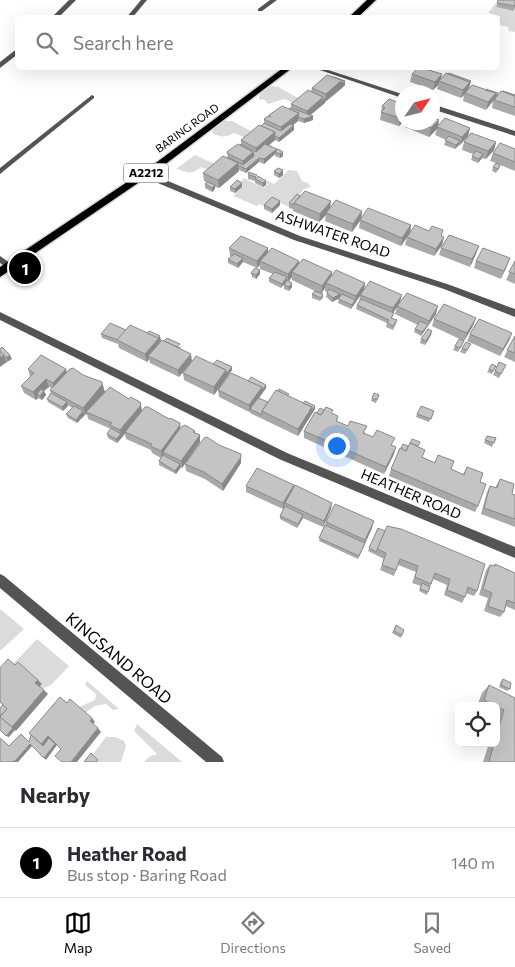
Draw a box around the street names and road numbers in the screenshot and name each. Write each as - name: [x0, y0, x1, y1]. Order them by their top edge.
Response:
- street label: BARING ROAD: [152, 100, 221, 155]
- road number: A2212: [124, 164, 168, 182]
- street label: ASHWATER ROAD: [274, 206, 392, 261]
- street label: HEATHER ROAD: [359, 465, 464, 522]
- street label: KINGSAND ROAD: [63, 608, 176, 707]

